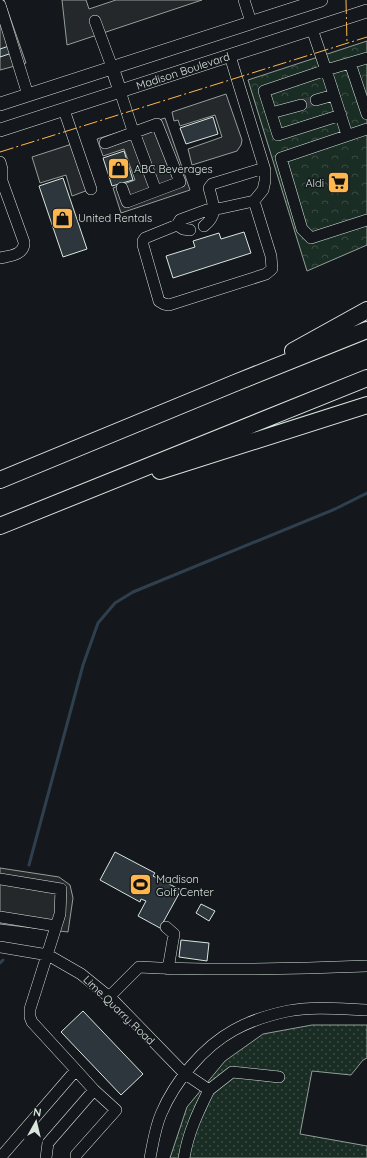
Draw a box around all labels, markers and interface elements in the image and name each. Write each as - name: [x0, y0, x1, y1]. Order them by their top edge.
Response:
- street label: Madison Boulevard: [134, 49, 232, 93]
- shop icon: ABC Beverages: [105, 156, 131, 182]
- place label: ABC Beverages: [134, 162, 213, 176]
- supermarket icon: Aldi: [326, 170, 352, 196]
- place label: Aldi: [305, 176, 324, 190]
- shop icon: United Rentals: [50, 205, 76, 231]
- place label: United Rentals: [78, 211, 152, 225]
- sports icon: Madison Golf Center: [127, 872, 153, 898]
- place label: Madison Golf Center: [156, 872, 214, 899]
- street label: Lime Quarry Road: [80, 972, 158, 1048]
- north arrow: [16, 1102, 56, 1142]
- text: N: [32, 1105, 42, 1120]

